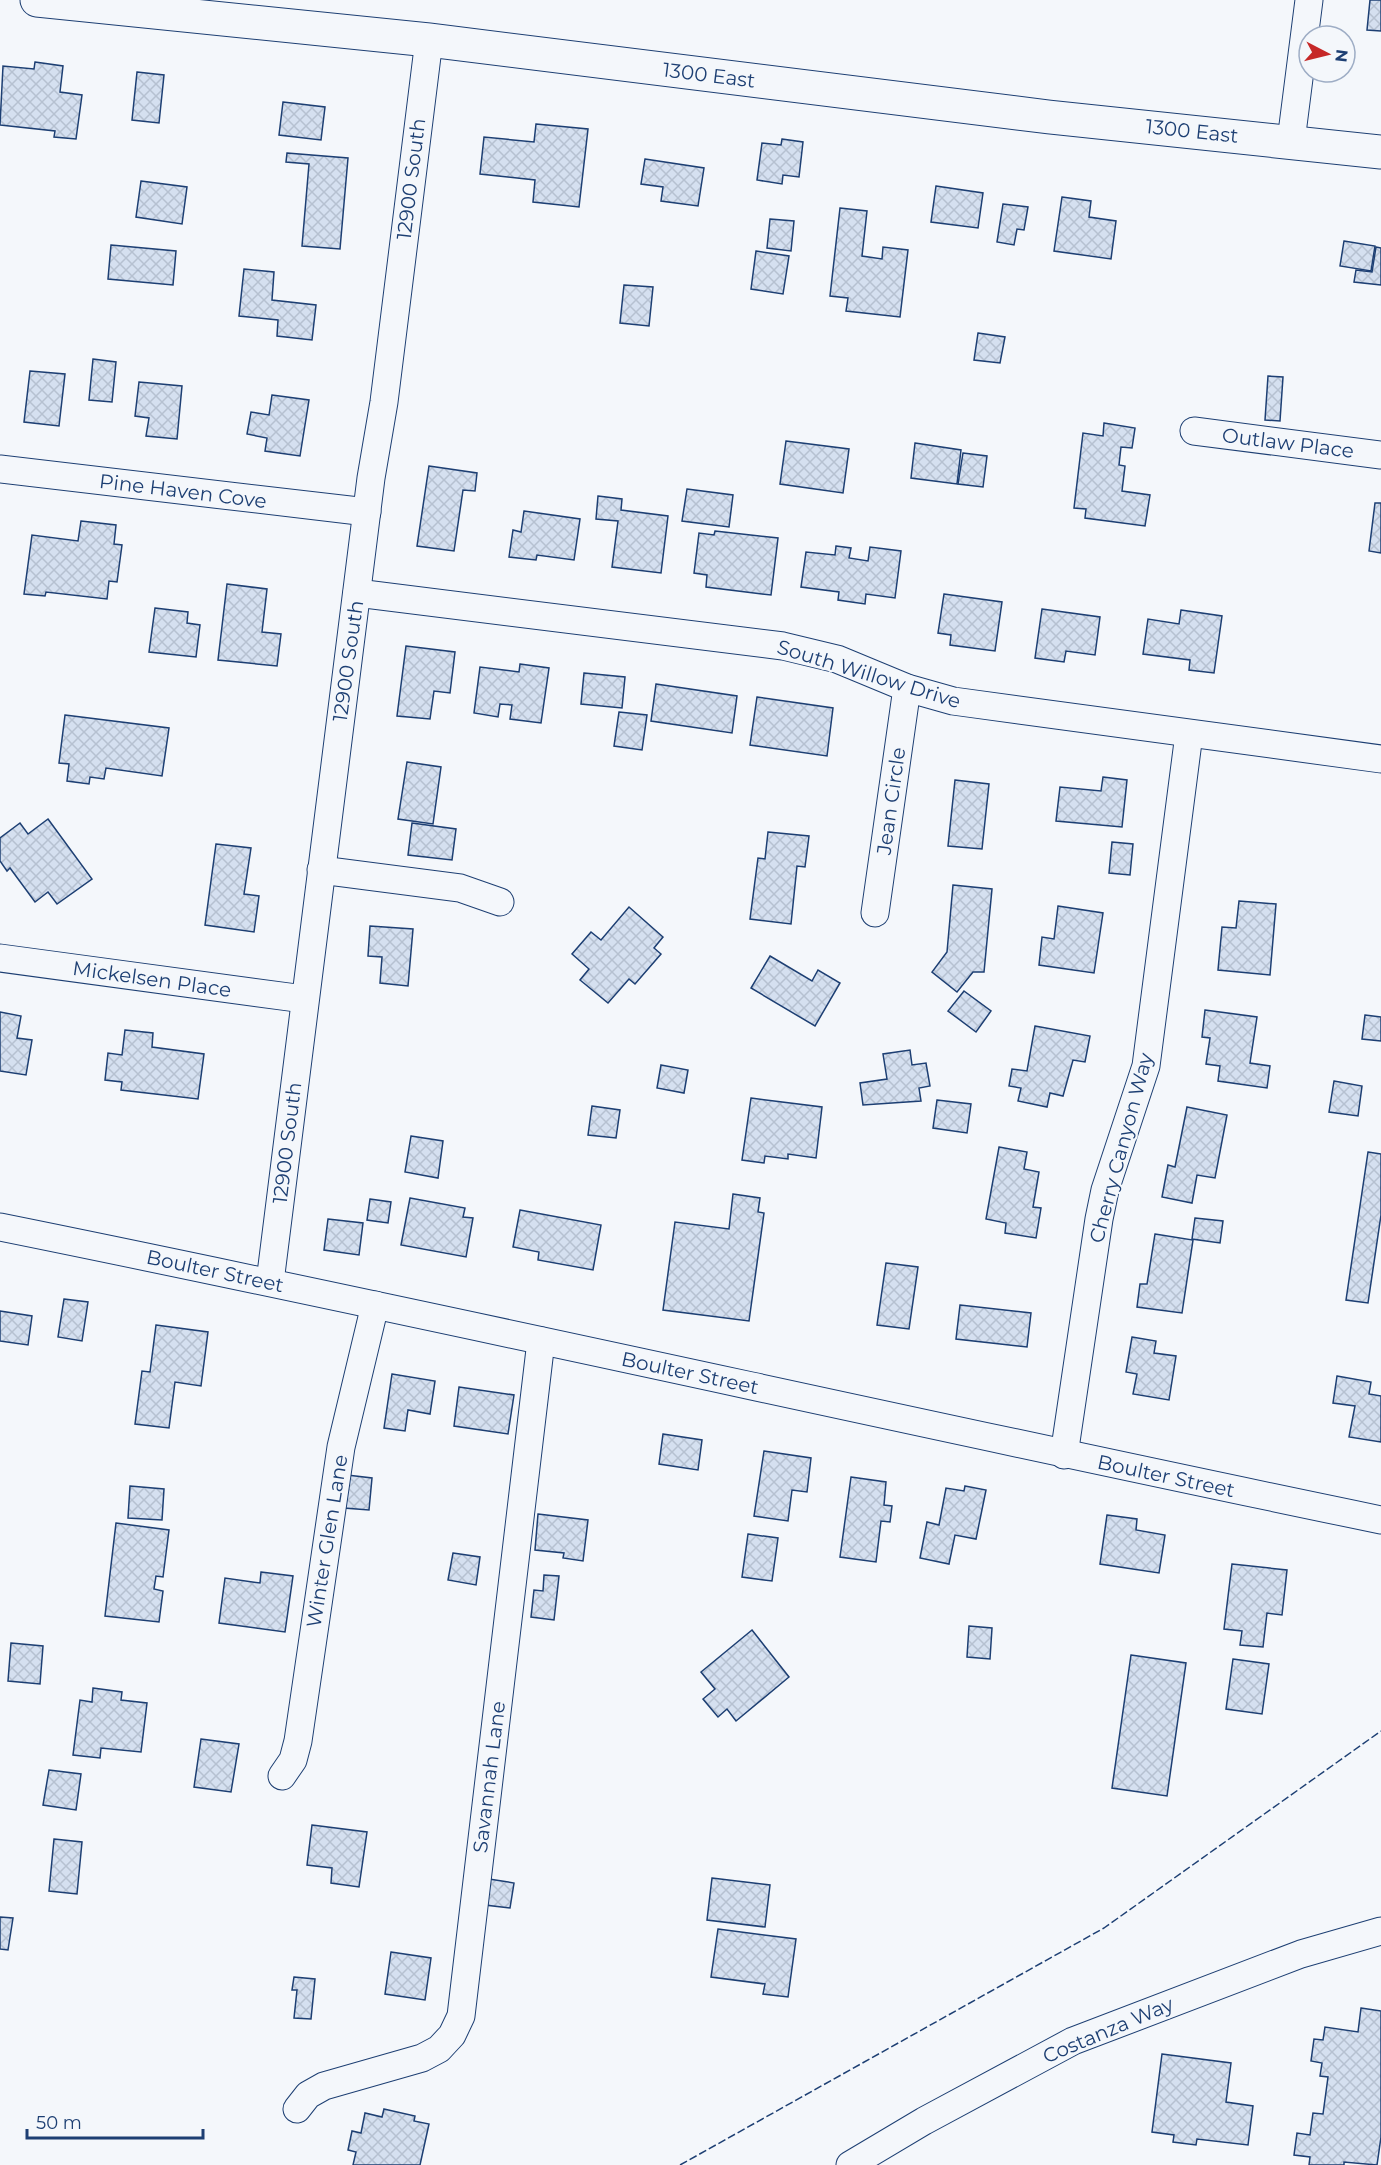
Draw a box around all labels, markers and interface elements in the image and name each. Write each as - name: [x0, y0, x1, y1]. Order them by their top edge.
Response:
- north arrow: [1297, 24, 1357, 84]
- text: N: [1331, 48, 1352, 63]
- street label: 1300 East: [661, 57, 757, 93]
- street label: 1300 East: [1144, 114, 1240, 148]
- street label: 12900 South: [392, 117, 430, 241]
- street label: Outlaw Place: [1221, 423, 1355, 463]
- street label: Pine Haven Cove: [98, 469, 268, 513]
- street label: 12900 South: [328, 599, 368, 723]
- street label: South Willow Drive: [774, 635, 964, 713]
- street label: Jean Circle: [871, 746, 910, 857]
- street label: Mickelsen Place: [71, 956, 233, 1002]
- street label: Cherry Canyon Way: [1084, 1050, 1158, 1246]
- street label: 12900 South: [268, 1081, 306, 1205]
- street label: Boulter Street: [144, 1245, 286, 1297]
- street label: Boulter Street: [619, 1347, 761, 1399]
- street label: Boulter Street: [1095, 1450, 1237, 1502]
- street label: Winter Glen Lane: [301, 1453, 353, 1629]
- street label: Savannah Lane: [468, 1700, 510, 1854]
- street label: Costanza Way: [1039, 1992, 1177, 2068]
- scale bar: [27, 2102, 202, 2140]
- text: 50 m: [36, 2112, 82, 2134]

